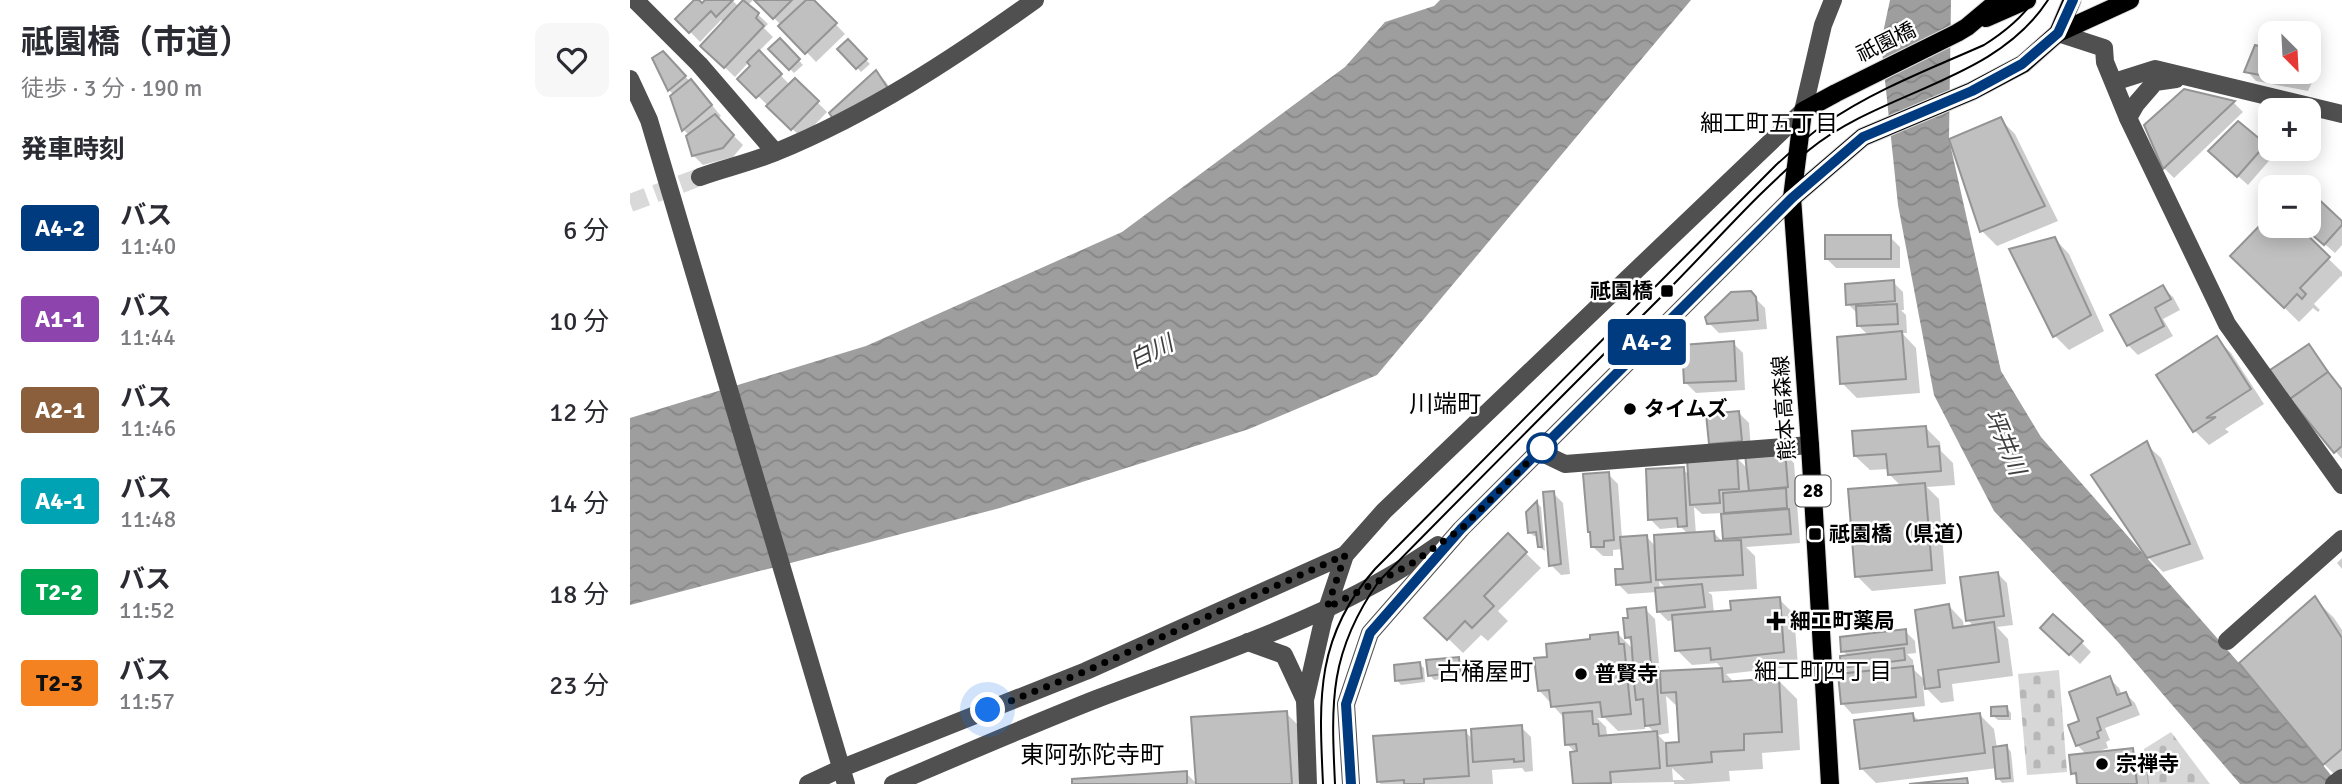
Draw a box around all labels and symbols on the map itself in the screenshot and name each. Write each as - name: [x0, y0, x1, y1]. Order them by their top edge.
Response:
- street label: 祇園橋: [1852, 17, 1920, 67]
- north arrow: [2258, 21, 2320, 84]
- district label: 細工町五丁目: [1700, 109, 1838, 138]
- place label: 祗園橋: [1590, 278, 1653, 304]
- marker: 祗園橋: [1659, 283, 1675, 299]
- line badge: A4-2: [1598, 319, 1696, 365]
- water label: 白川: [1124, 328, 1181, 375]
- street label: 熊本高森線: [1767, 355, 1801, 461]
- district label: 川端町: [1409, 389, 1481, 419]
- place label: タイムズ: [1644, 396, 1728, 422]
- marker: タイムズ: [1622, 401, 1638, 417]
- water label: 坪井川: [1978, 405, 2033, 482]
- unlabelled marker: [1527, 433, 1557, 463]
- road number: 28: [1796, 476, 1830, 506]
- place label: 祗園橋（県道）: [1829, 521, 1976, 547]
- marker: 祗園橋（県道）: [1807, 526, 1823, 542]
- place label: 細工町薬局: [1790, 608, 1895, 634]
- marker: 細工町薬局: [1768, 613, 1784, 629]
- district label: 古桶屋町: [1437, 657, 1533, 687]
- district label: 細工町四丁目: [1754, 657, 1892, 686]
- place label: 普賢寺: [1595, 661, 1658, 687]
- marker: 普賢寺: [1573, 666, 1589, 682]
- your location: [970, 692, 1005, 727]
- district label: 東阿弥陀寺町: [1020, 740, 1164, 770]
- place label: 宗禅寺: [2116, 751, 2179, 777]
- marker: 宗禅寺: [2094, 756, 2110, 772]

